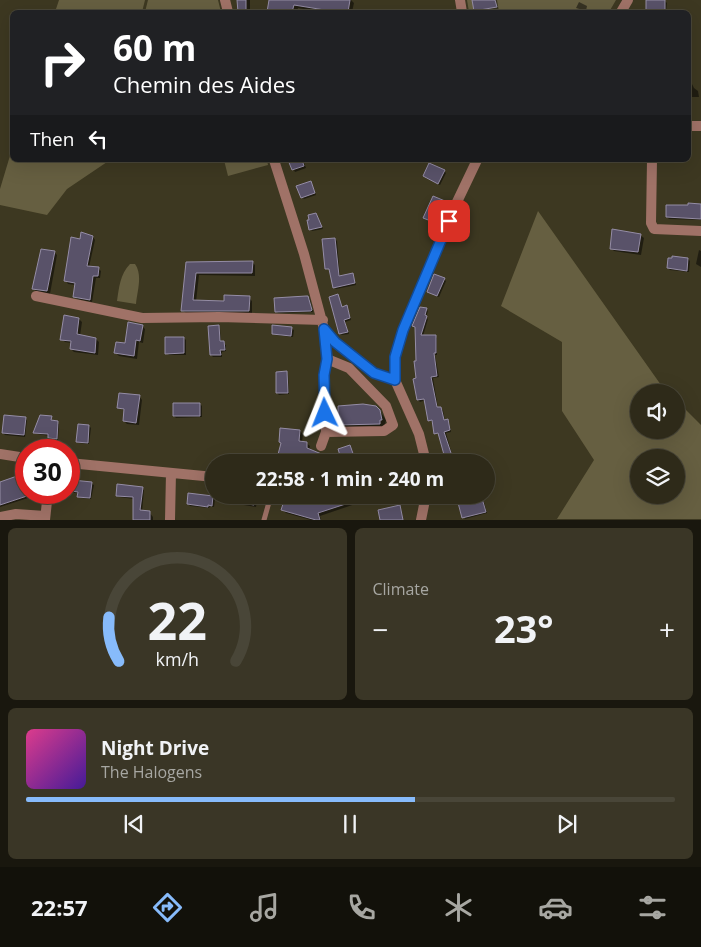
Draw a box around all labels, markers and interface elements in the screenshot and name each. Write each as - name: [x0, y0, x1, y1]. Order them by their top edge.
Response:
- text: 60 m: [113, 24, 196, 71]
- icon: right: [30, 30, 95, 95]
- text: Chemin des Aides: [113, 69, 296, 99]
- icon: left: [84, 125, 112, 153]
- text: Then: [30, 126, 74, 152]
- pin: [428, 200, 470, 242]
- icon: arrive: [435, 207, 463, 235]
- map controls: [630, 384, 685, 504]
- button: sound: [630, 384, 685, 439]
- position arrow: [298, 386, 350, 438]
- speed limit sign: 30: [15, 439, 80, 504]
- button: layers: [630, 449, 685, 504]
- text: 22:58 · 1 min · 240 m: [256, 466, 444, 492]
- text: Climate: [373, 578, 429, 600]
- text: 22: [148, 584, 207, 655]
- text: 23°: [494, 602, 554, 654]
- text: −: [373, 610, 389, 648]
- text: +: [659, 610, 675, 648]
- text: km/h: [156, 647, 199, 671]
- text: Night Drive: [101, 735, 209, 761]
- text: The Halogens: [101, 761, 202, 783]
- icon: previous: [120, 810, 148, 838]
- icon: pause: [336, 810, 364, 838]
- icon: next: [553, 810, 581, 838]
- icon: directions: [150, 890, 185, 925]
- icon: music: [247, 890, 282, 925]
- icon: phone: [344, 890, 379, 925]
- icon: climate: [441, 890, 476, 925]
- icon: car: [538, 890, 573, 925]
- icon: filters: [635, 890, 670, 925]
- text: 22:57: [31, 892, 88, 922]

